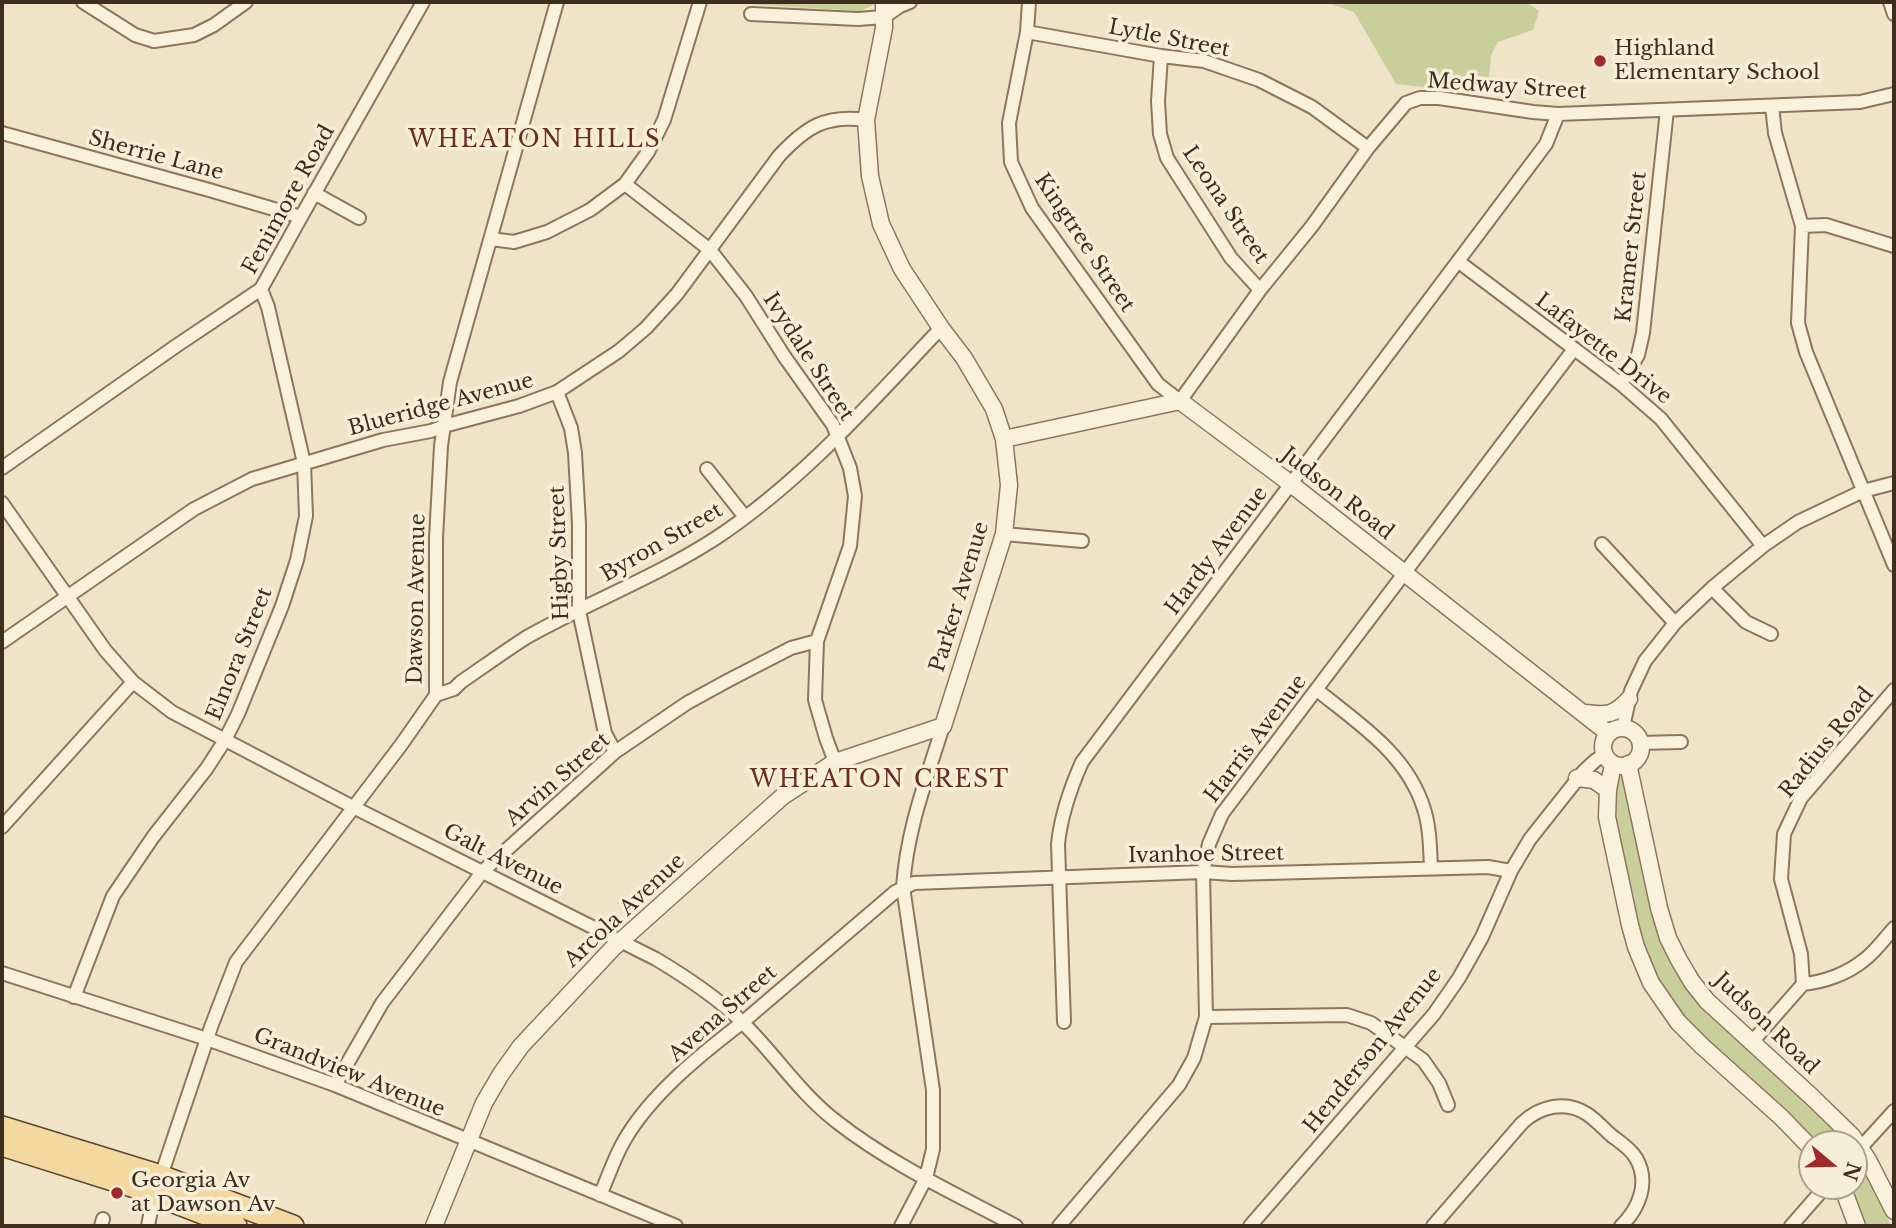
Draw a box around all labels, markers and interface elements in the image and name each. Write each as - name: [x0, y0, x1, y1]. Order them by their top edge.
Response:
- street label: Lytle Street: [1106, 15, 1232, 63]
- place label: Highland Elementary School: [1614, 36, 1820, 86]
- marker: Highland Elementary School: [1592, 53, 1608, 69]
- street label: Medway Street: [1426, 69, 1588, 105]
- street label: Fenimore Road: [238, 121, 340, 279]
- street label: Sherrie Lane: [86, 126, 226, 186]
- district label: WHEATON HILLS: [410, 127, 660, 155]
- street label: Leona Street: [1176, 141, 1274, 269]
- street label: Kingtree Street: [1028, 169, 1140, 317]
- street label: Kramer Street: [1612, 170, 1652, 324]
- street label: Ivydale Street: [757, 288, 859, 426]
- street label: Lafayette Drive: [1530, 288, 1676, 410]
- street label: Blueridge Avenue: [346, 368, 536, 442]
- street label: Judson Road: [1276, 442, 1398, 546]
- street label: Hardy Avenue: [1161, 482, 1273, 620]
- street label: Higby Street: [545, 485, 575, 621]
- street label: Byron Street: [597, 498, 727, 588]
- street label: Dawson Avenue: [403, 513, 431, 685]
- street label: Parker Avenue: [925, 519, 995, 675]
- street label: Elnora Street: [202, 584, 278, 724]
- street label: Harris Avenue: [1200, 670, 1312, 808]
- street label: Radius Road: [1775, 683, 1879, 803]
- street label: Arvin Street: [501, 728, 615, 832]
- district label: WHEATON CREST: [751, 767, 1009, 795]
- street label: Galt Avenue: [439, 819, 567, 901]
- street label: Ivanhoe Street: [1128, 841, 1284, 869]
- street label: Arcola Avenue: [560, 849, 690, 973]
- street label: Avena Street: [664, 960, 782, 1068]
- street label: Henderson Avenue: [1299, 963, 1447, 1139]
- street label: Judson Road: [1708, 968, 1824, 1080]
- street label: Grandview Avenue: [250, 1023, 448, 1123]
- north arrow: [1798, 1130, 1868, 1200]
- text: N: [1838, 1159, 1865, 1184]
- place label: Georgia Av at Dawson Av: [131, 1168, 276, 1218]
- marker: Georgia Av at Dawson Av: [109, 1185, 125, 1201]

